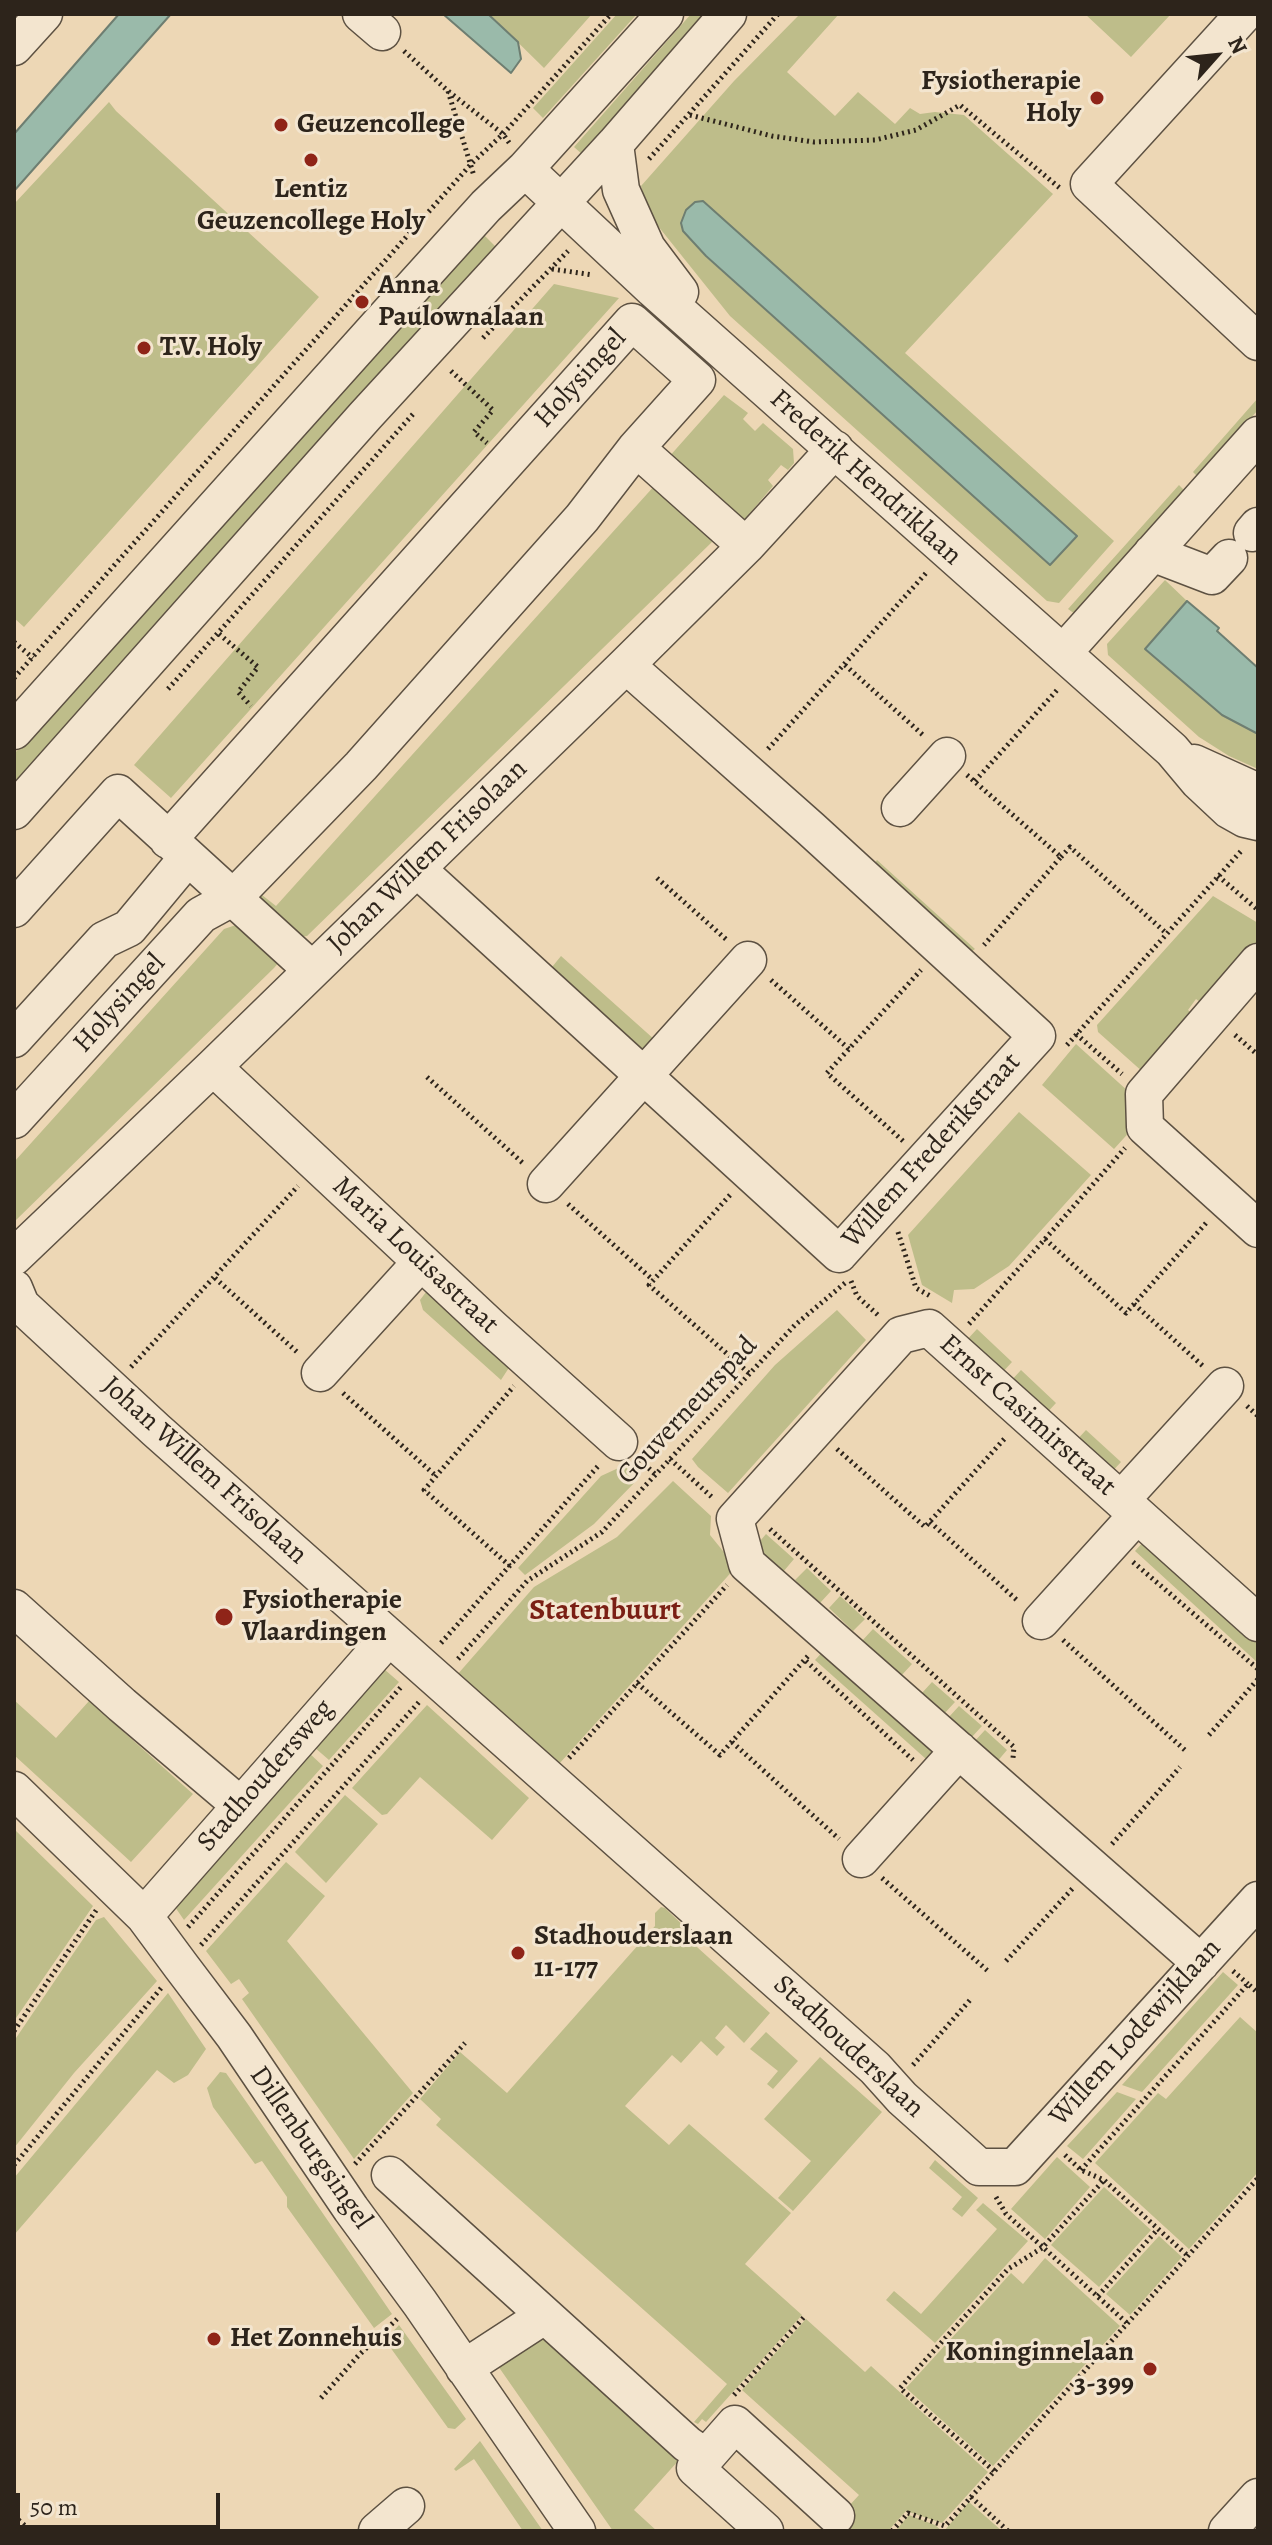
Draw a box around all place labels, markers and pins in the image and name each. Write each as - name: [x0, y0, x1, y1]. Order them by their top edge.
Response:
- place label: Fysiotherapie Holy: [921, 65, 1081, 131]
- marker: Fysiotherapie Holy: [1088, 89, 1106, 107]
- place label: Geuzencollege: [297, 108, 465, 142]
- marker: Geuzencollege: [272, 116, 290, 134]
- marker: Lentiz Geuzencollege Holy: [302, 151, 320, 169]
- place label: Lentiz Geuzencollege Holy: [197, 173, 425, 239]
- place label: Anna Paulownalaan: [378, 269, 544, 335]
- marker: Anna Paulownalaan: [353, 293, 371, 311]
- place label: T.V. Holy: [160, 331, 262, 365]
- marker: T.V. Holy: [135, 339, 153, 357]
- place label: Fysiotherapie Vlaardingen: [242, 1584, 402, 1650]
- marker: Fysiotherapie Vlaardingen: [213, 1606, 235, 1628]
- place label: Stadhouderslaan 11-177: [534, 1920, 733, 1986]
- marker: Stadhouderslaan 11-177: [509, 1944, 527, 1962]
- place label: Het Zonnehuis: [230, 2322, 402, 2356]
- marker: Het Zonnehuis: [205, 2330, 223, 2348]
- place label: Koninginnelaan 3-399: [946, 2336, 1134, 2402]
- marker: Koninginnelaan 3-399: [1141, 2360, 1159, 2378]

